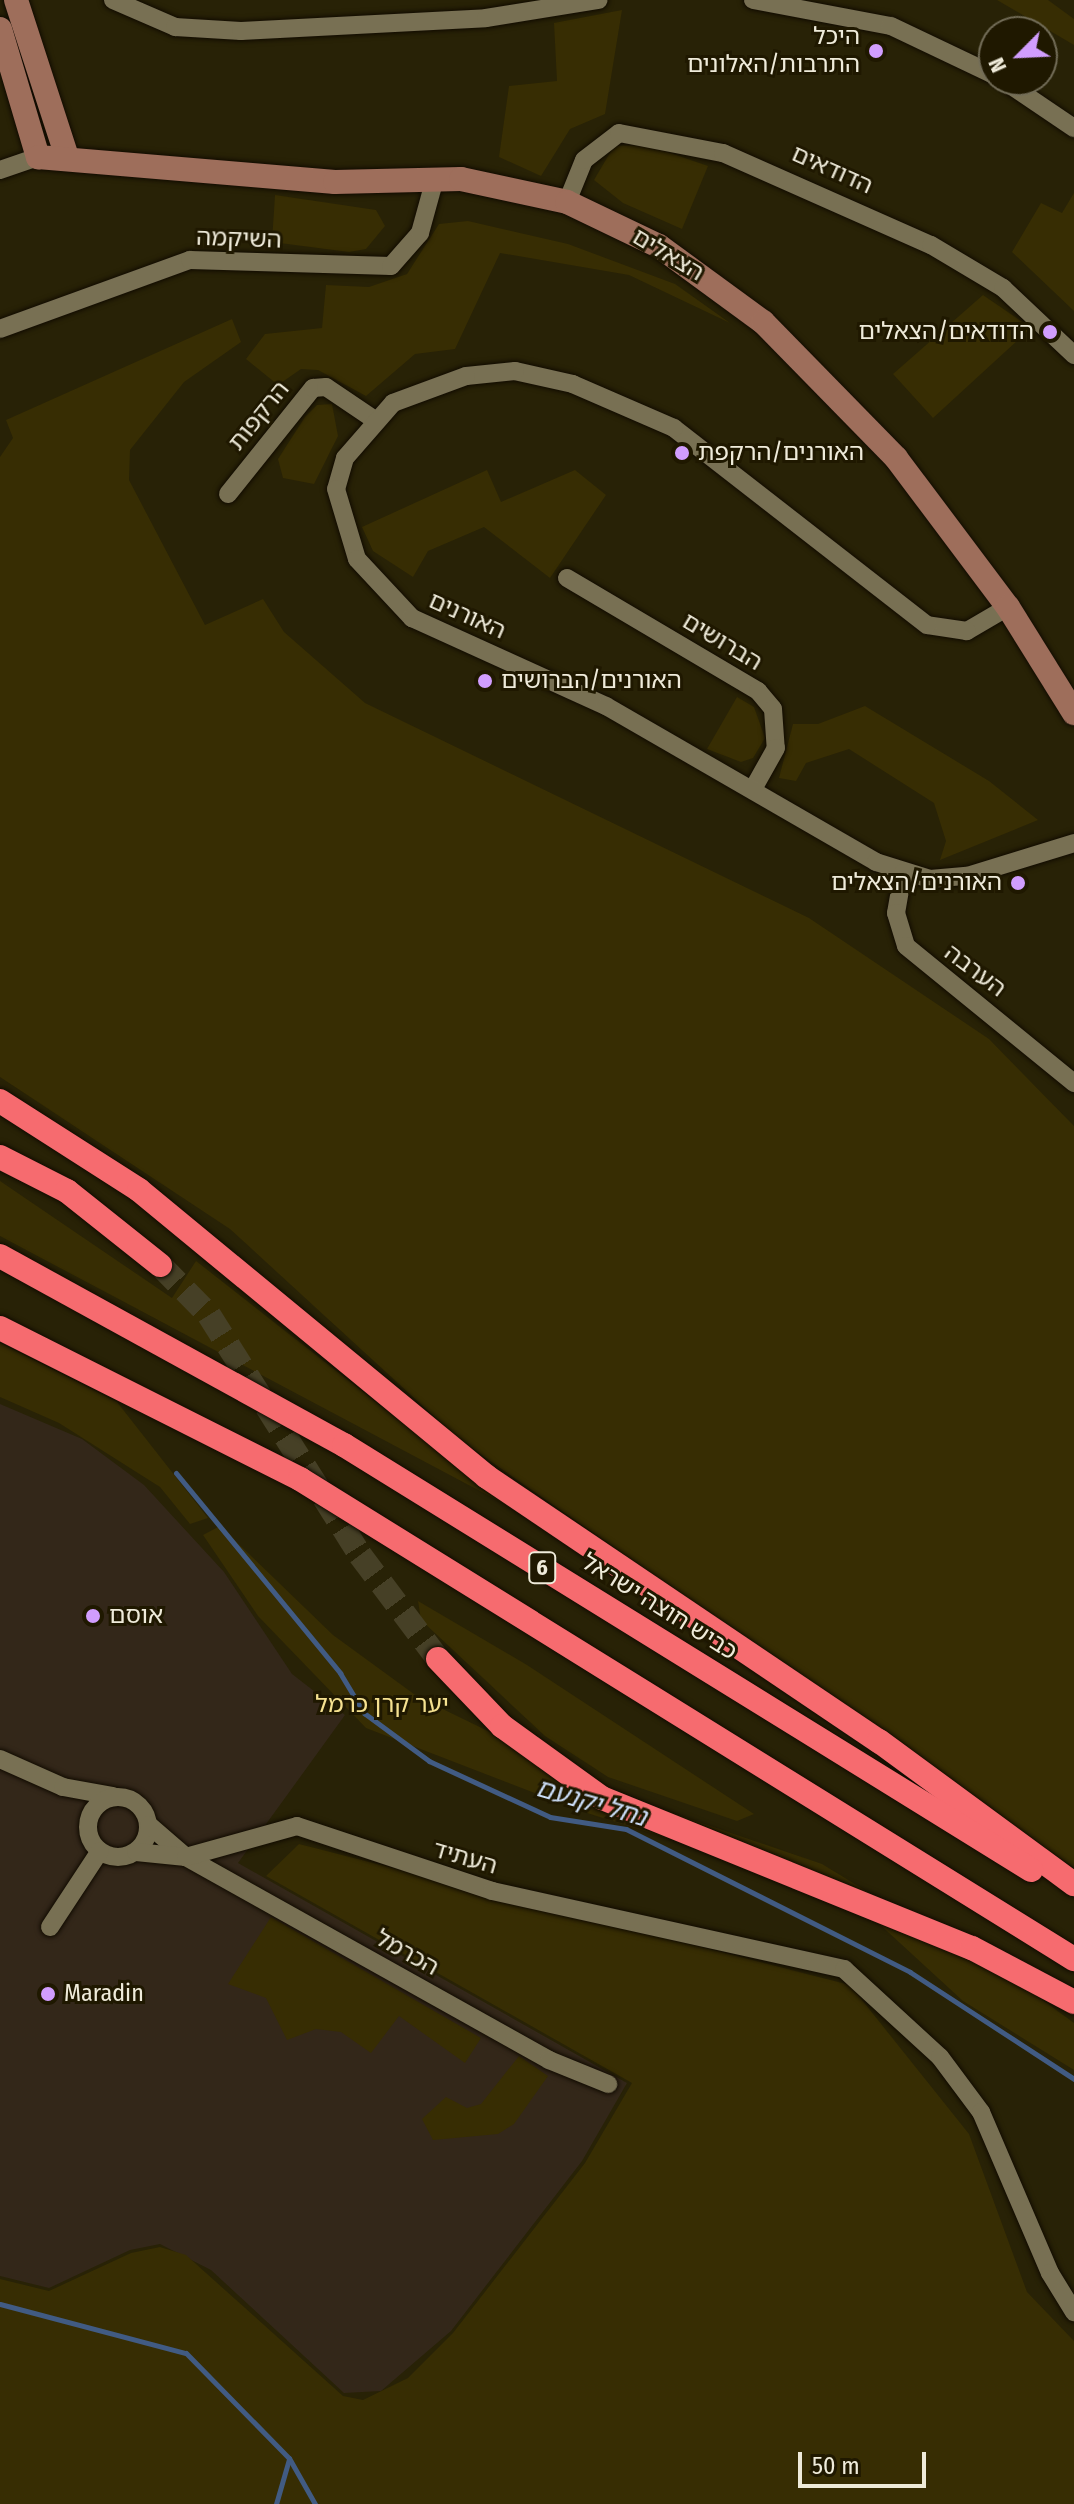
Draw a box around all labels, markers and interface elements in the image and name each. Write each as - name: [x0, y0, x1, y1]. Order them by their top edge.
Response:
- north arrow: [978, 16, 1058, 96]
- place label: היכל התרבות/האלונים: [687, 23, 860, 79]
- marker: היכל התרבות/האלונים: [867, 42, 885, 60]
- text: N: [982, 54, 1012, 77]
- street label: הדודאים: [787, 139, 877, 201]
- street label: הצאלים: [627, 222, 709, 288]
- street label: השיקמה: [196, 223, 282, 255]
- place label: הדודאים/הצאלים: [859, 318, 1034, 346]
- marker: הדודאים/הצאלים: [1041, 323, 1059, 341]
- street label: הרקפות: [222, 376, 296, 456]
- place label: האורנים/הרקפת: [698, 439, 864, 467]
- marker: האורנים/הרקפת: [673, 444, 691, 462]
- street label: האורנים: [424, 586, 510, 646]
- street label: הברושים: [677, 607, 767, 677]
- place label: האורנים/הברושים: [501, 667, 682, 695]
- marker: האורנים/הברושים: [476, 672, 494, 690]
- place label: האורנים/הצאלים: [831, 869, 1002, 897]
- marker: האורנים/הצאלים: [1009, 874, 1027, 892]
- street label: הערבה: [939, 939, 1011, 1003]
- street label: כביש חוצה ישראל: [576, 1548, 742, 1666]
- road number: 6: [528, 1550, 556, 1586]
- place label: אוסם: [109, 1602, 163, 1630]
- marker: אוסם: [84, 1607, 102, 1625]
- park label: יער קרן כרמל: [315, 1691, 449, 1719]
- water label: נחל יקנעם: [532, 1772, 650, 1834]
- street label: העתיד: [430, 1835, 500, 1881]
- street label: הכרמל: [370, 1924, 444, 1982]
- place label: Maradin: [64, 1980, 144, 2008]
- marker: Maradin: [39, 1985, 57, 2003]
- scale bar: [802, 2436, 930, 2486]
- text: 50 m: [812, 2452, 860, 2480]

